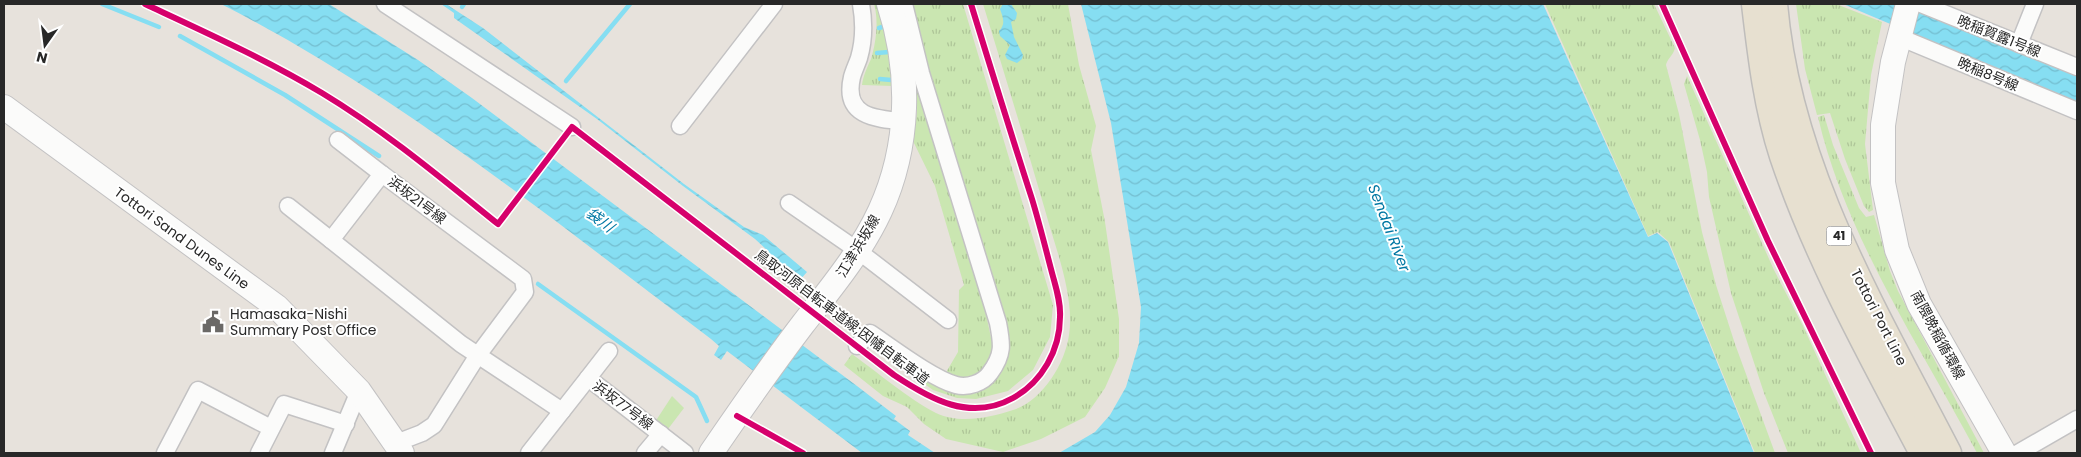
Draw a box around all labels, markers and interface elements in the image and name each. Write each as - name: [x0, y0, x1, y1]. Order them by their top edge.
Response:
- street label: 晩稲賀露1号線: [1954, 10, 2044, 62]
- north arrow: [20, 20, 70, 70]
- text: N: [34, 47, 49, 69]
- street label: 晩稲8号線: [1954, 52, 2022, 96]
- street label: 浜坂21号線: [384, 171, 450, 229]
- water label: Sendai River: [1363, 181, 1416, 275]
- street label: Tottori Sand Dunes Line: [110, 182, 254, 294]
- water label: 袋川: [582, 202, 620, 238]
- street label: 江津浜坂線: [831, 211, 885, 281]
- road number: 41: [1826, 227, 1852, 246]
- street label: 鳥取河原自転車道線;因幡自転車道: [751, 245, 933, 389]
- street label: Tottori Port Line: [1846, 265, 1912, 369]
- street label: 南隈晩稲循環線: [1906, 287, 1970, 383]
- place label: Hamasaka-Nishi Summary Post Office: [230, 304, 377, 340]
- public building icon: Hamasaka-Nishi Summary Post Office: [200, 309, 226, 335]
- street label: 浜坂77号線: [589, 376, 657, 434]

